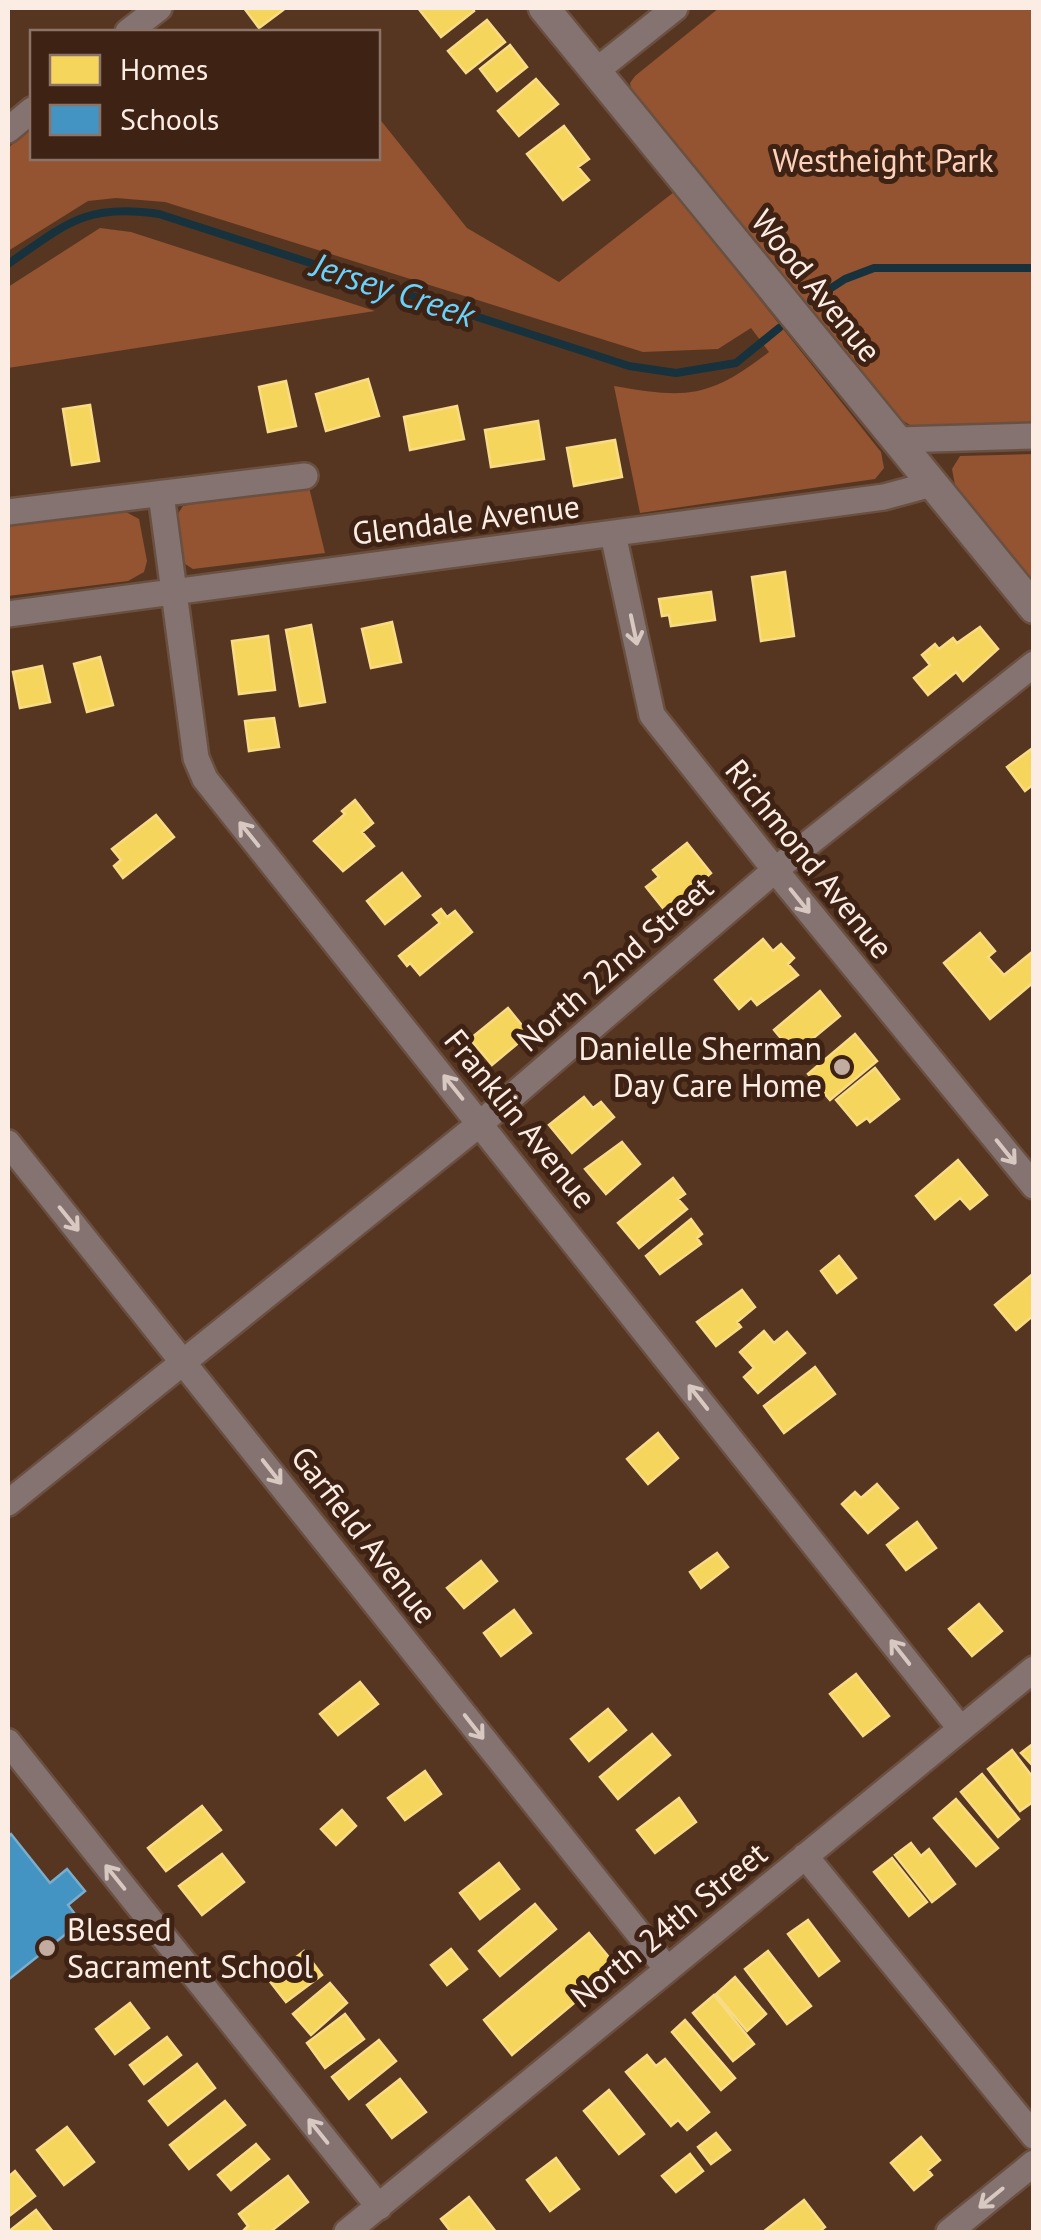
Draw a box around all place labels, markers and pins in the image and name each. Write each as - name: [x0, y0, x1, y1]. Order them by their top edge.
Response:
- place label: Danielle Sherman Day Care Home: [578, 1027, 822, 1106]
- marker: Danielle Sherman Day Care Home: [831, 1056, 853, 1078]
- place label: Blessed Sacrament School: [67, 1908, 313, 1987]
- marker: Blessed Sacrament School: [36, 1937, 58, 1959]

